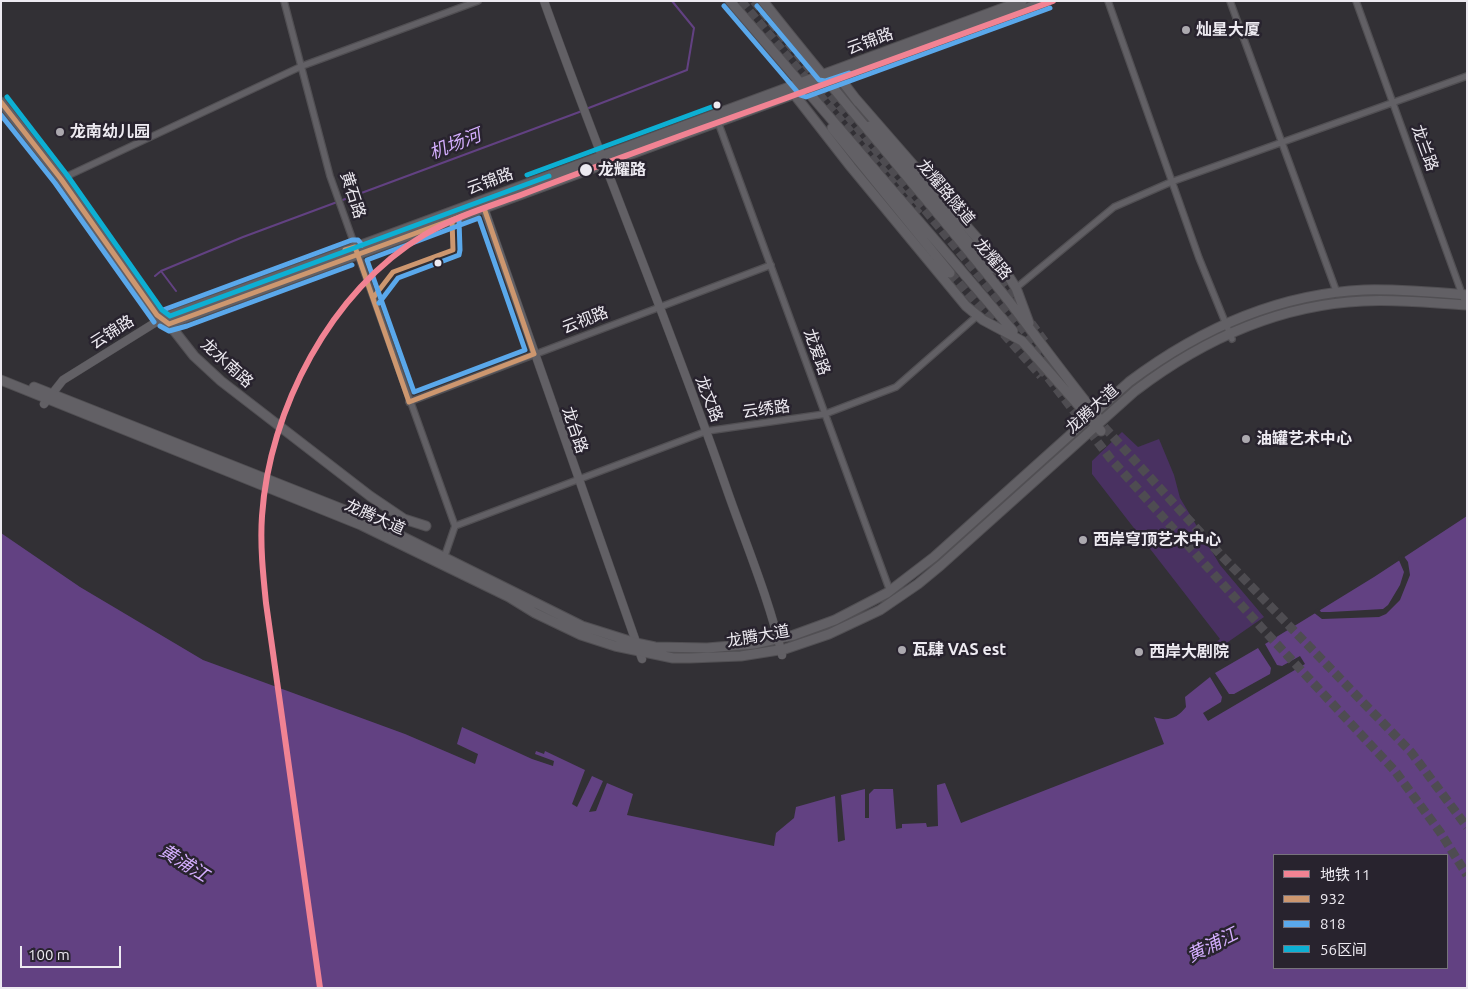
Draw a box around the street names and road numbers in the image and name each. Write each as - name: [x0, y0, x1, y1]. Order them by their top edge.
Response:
- street label: 云锦路: [844, 24, 896, 58]
- street label: 龙兰路: [1408, 122, 1442, 174]
- street label: 龙耀路隧道: [913, 155, 979, 229]
- street label: 云锦路: [464, 164, 516, 198]
- street label: 黄石路: [336, 169, 370, 221]
- street label: 龙耀路: [970, 234, 1016, 284]
- street label: 云视路: [559, 302, 611, 338]
- street label: 云锦路: [87, 311, 137, 353]
- street label: 龙爱路: [800, 326, 834, 378]
- street label: 龙水南路: [197, 334, 257, 392]
- street label: 龙文路: [691, 373, 727, 425]
- street label: 龙腾大道: [1062, 380, 1122, 438]
- street label: 云绣路: [741, 396, 791, 422]
- street label: 龙台路: [558, 404, 592, 456]
- street label: 龙腾大道: [342, 495, 408, 539]
- street label: 龙腾大道: [725, 621, 791, 651]

